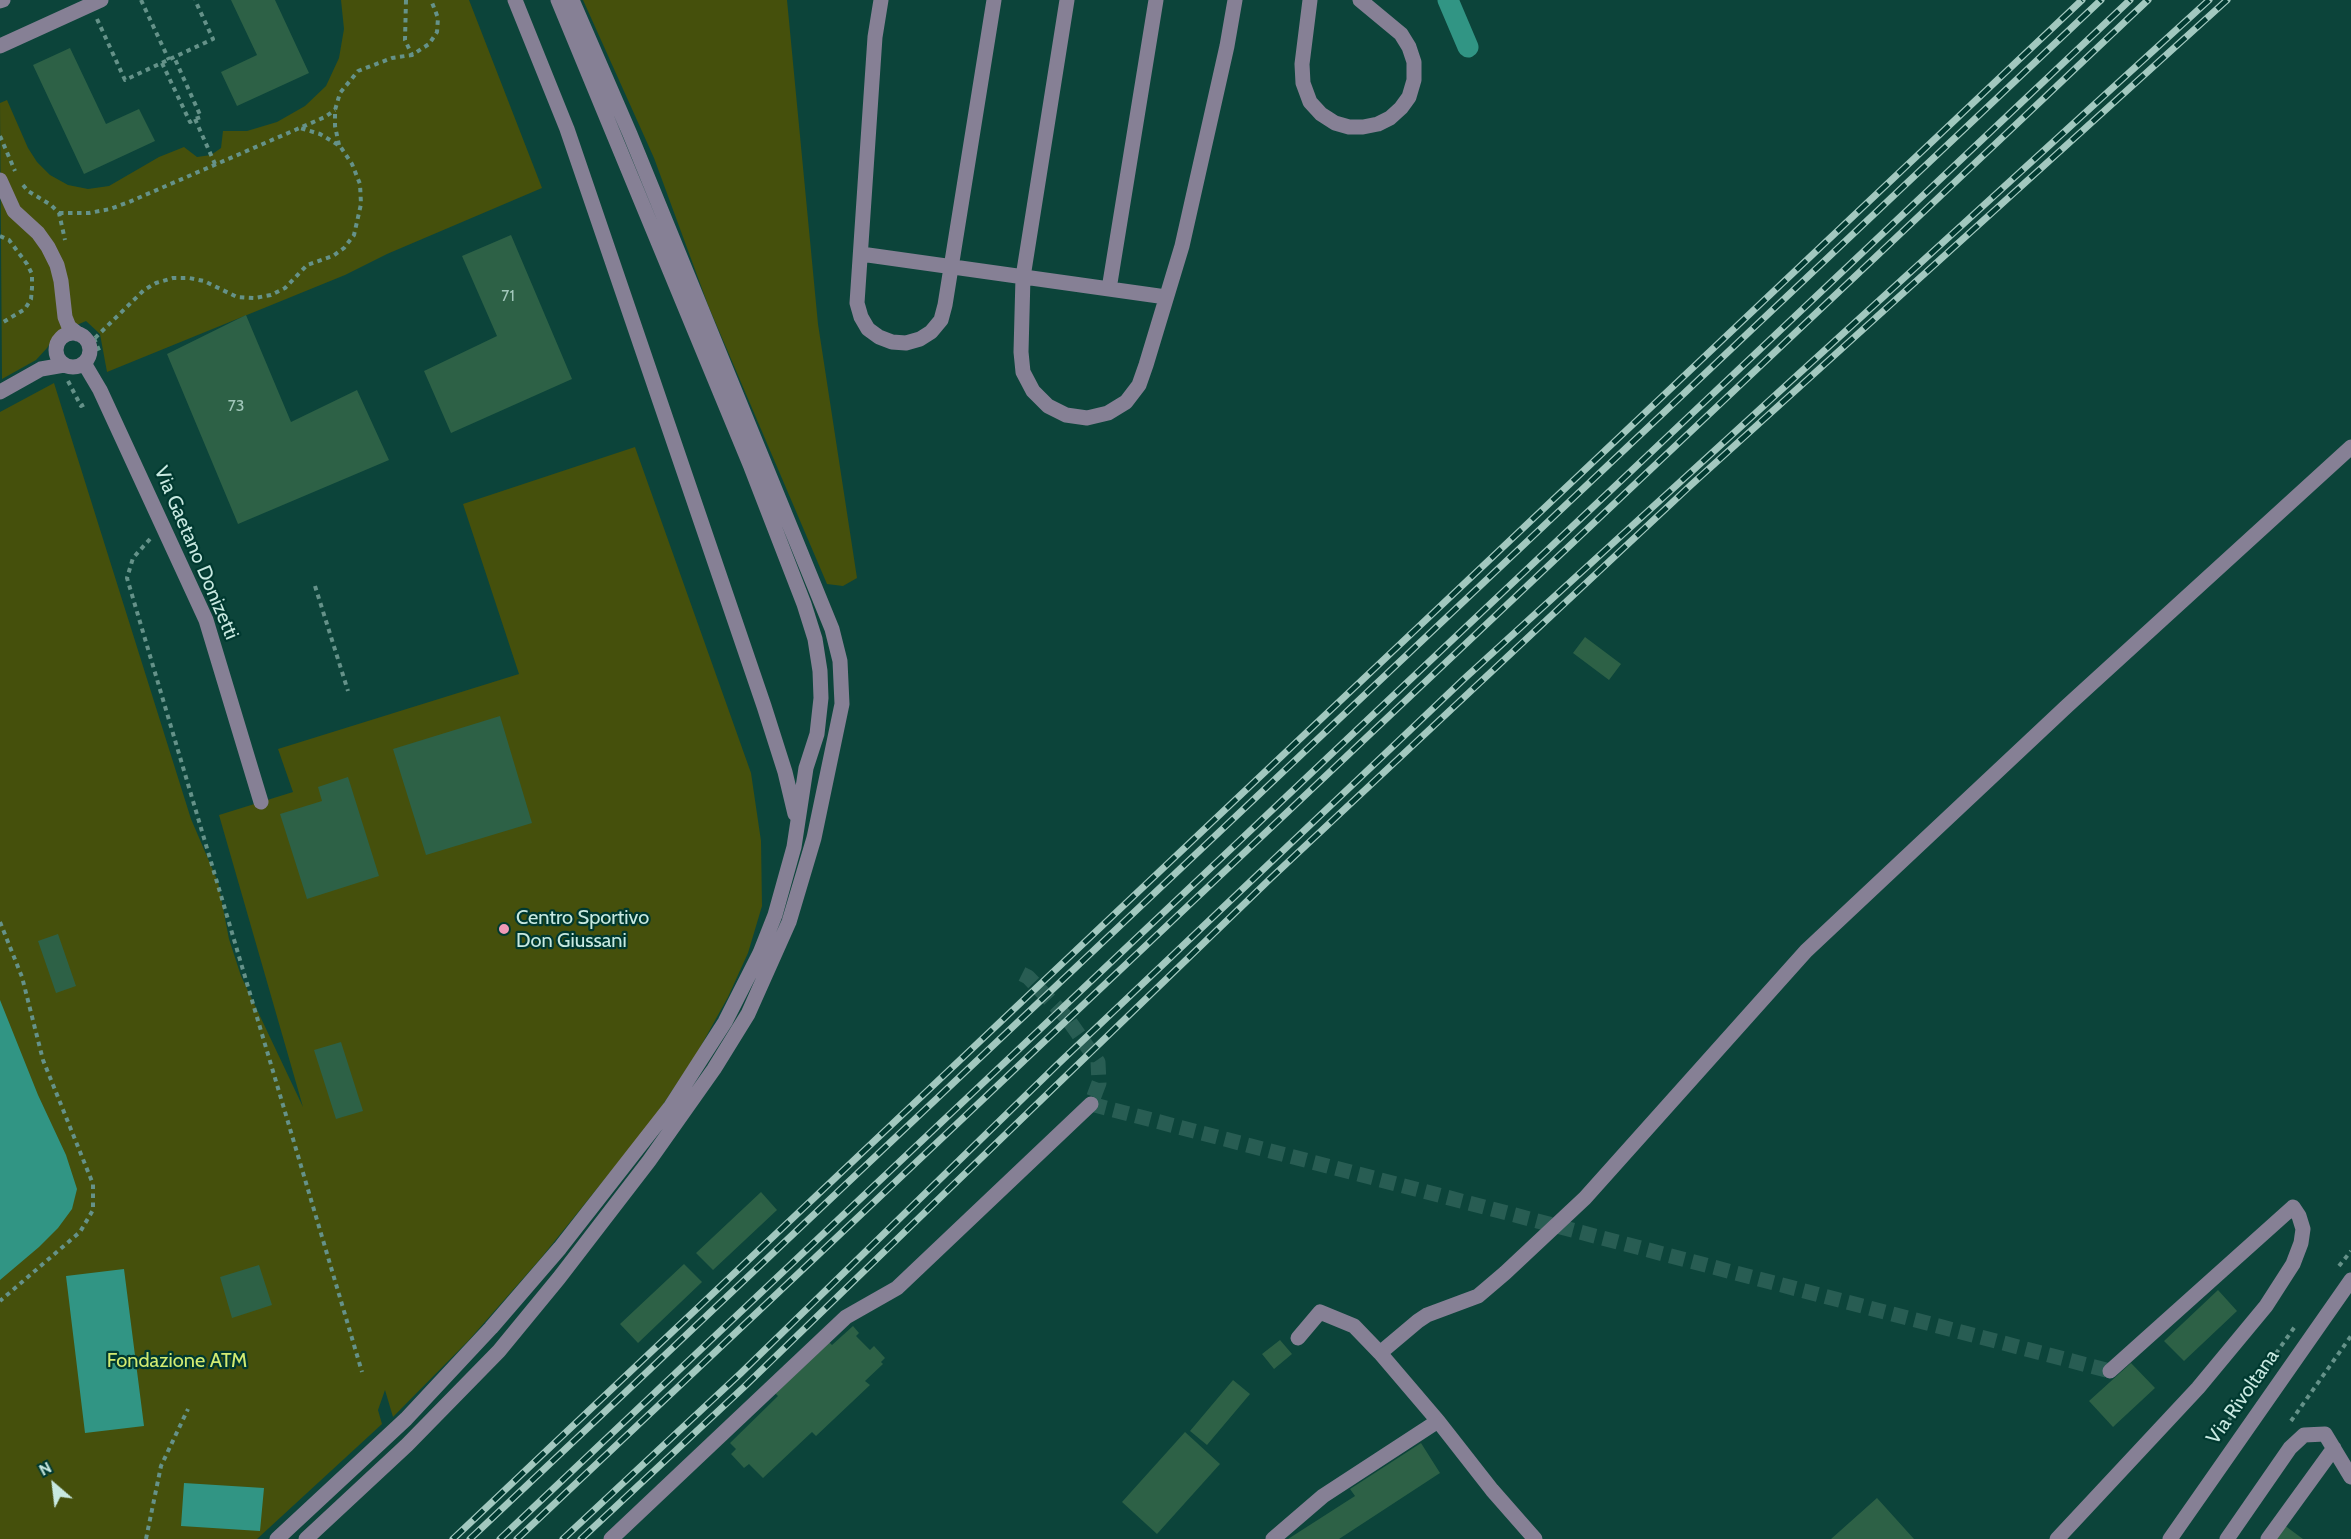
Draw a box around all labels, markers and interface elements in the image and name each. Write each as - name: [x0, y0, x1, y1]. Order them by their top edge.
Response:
- house number: 71: [501, 286, 515, 306]
- house number: 73: [228, 396, 244, 416]
- street label: Via Gaetano Donizetti: [149, 463, 243, 643]
- place label: Centro Sportivo Don Giussani: [516, 906, 649, 953]
- marker: Centro Sportivo Don Giussani: [497, 922, 511, 936]
- street label: Via Rivoltana: [2202, 1345, 2284, 1449]
- park label: Fondazione ATM: [107, 1349, 247, 1373]
- north arrow: [24, 1455, 84, 1515]
- text: N: [36, 1458, 55, 1480]

